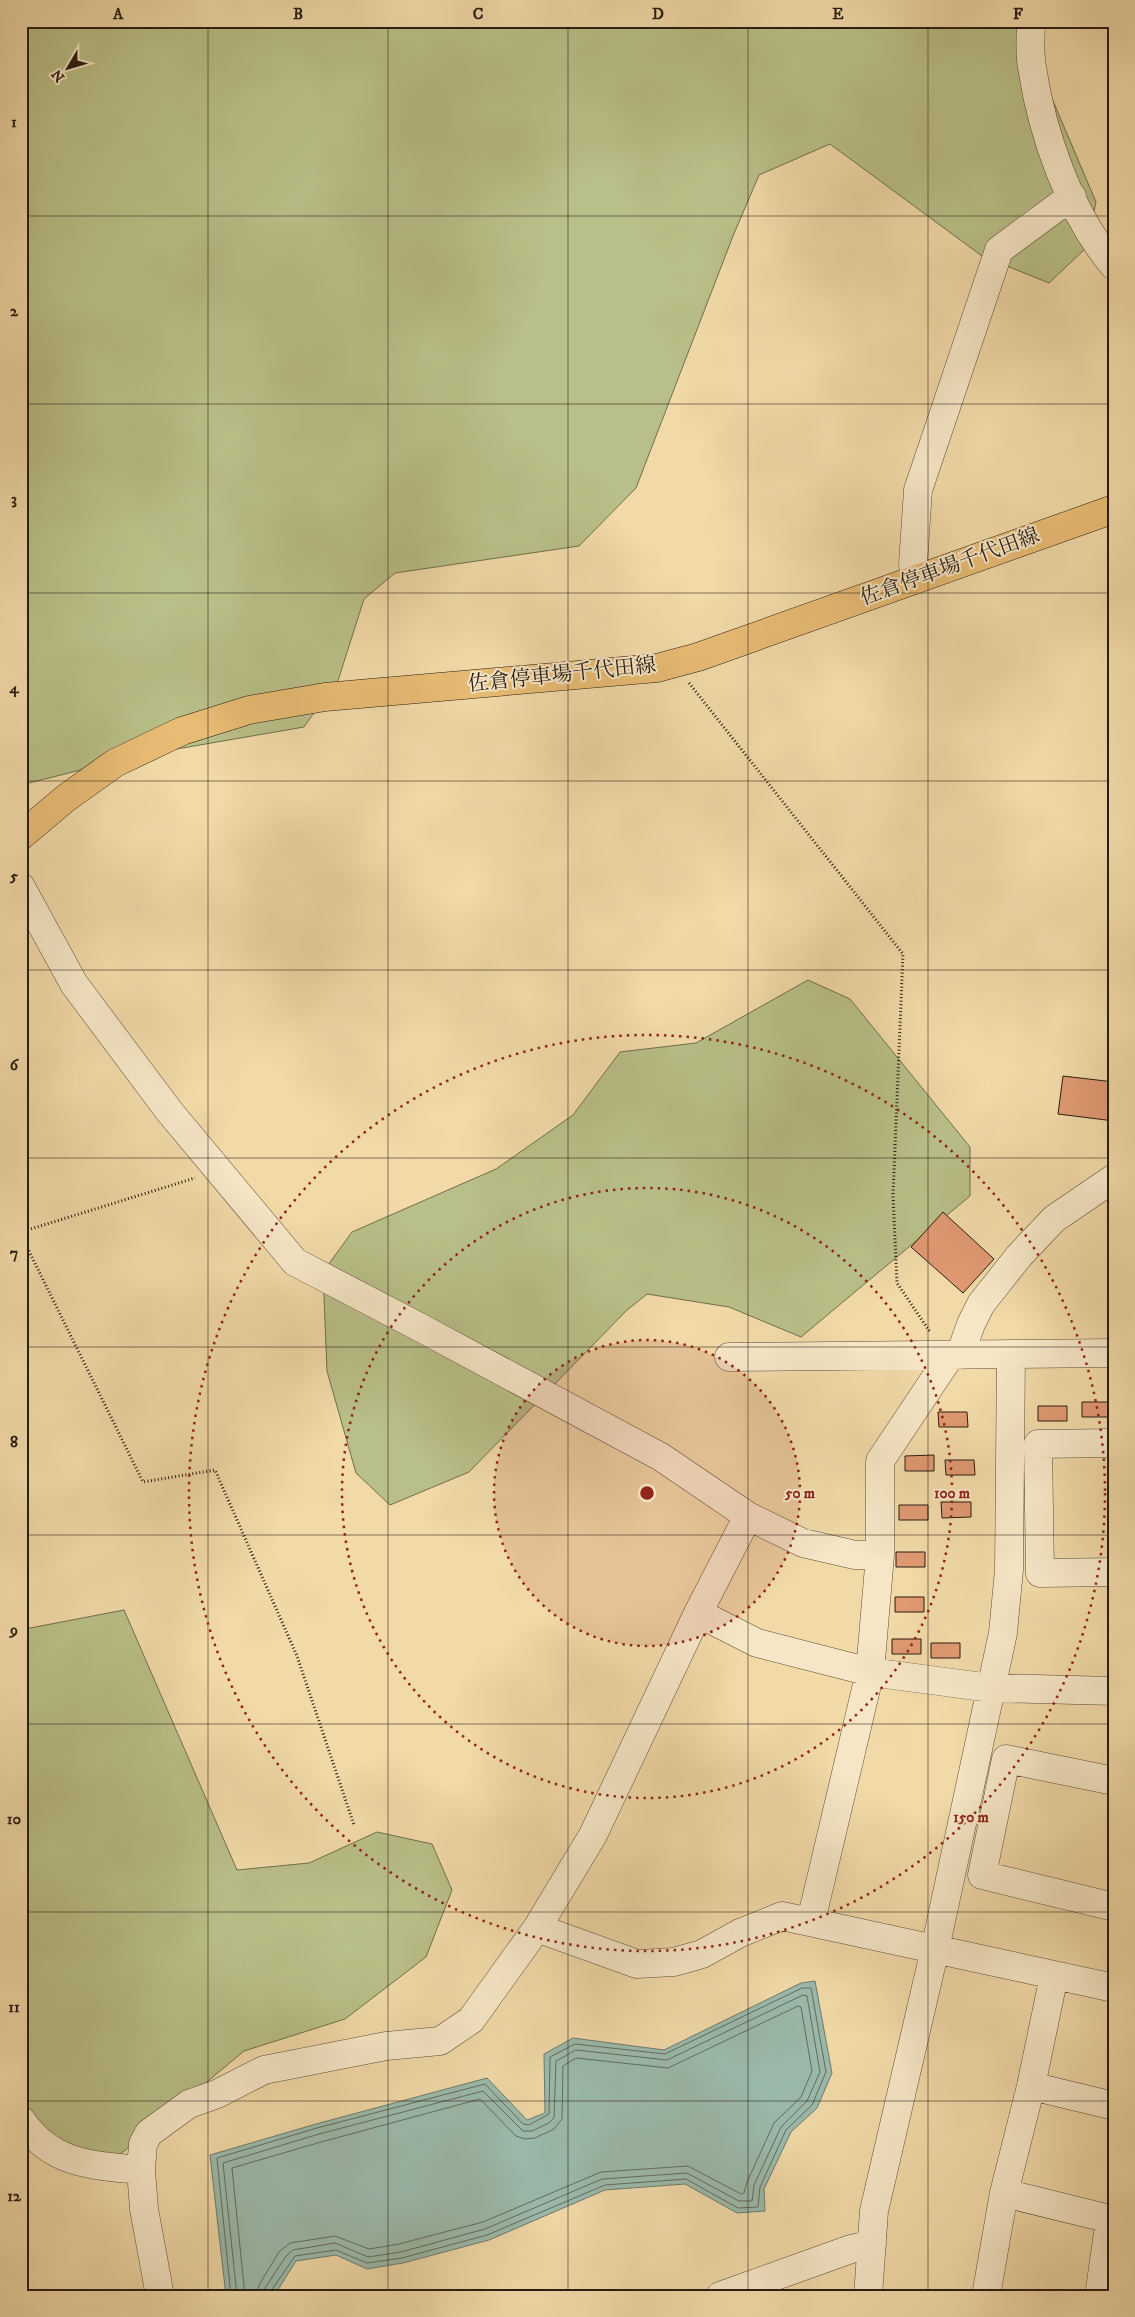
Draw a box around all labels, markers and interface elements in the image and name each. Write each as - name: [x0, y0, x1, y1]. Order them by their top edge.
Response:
- text: A: [112, 4, 124, 24]
- text: B: [293, 4, 303, 24]
- text: C: [473, 4, 483, 24]
- text: D: [652, 4, 664, 24]
- text: E: [832, 4, 844, 24]
- text: F: [1013, 4, 1023, 24]
- north arrow: [42, 42, 92, 92]
- text: N: [48, 65, 69, 85]
- text: 1: [11, 112, 17, 132]
- text: 2: [10, 301, 19, 321]
- text: 3: [11, 489, 17, 509]
- street label: 佐倉停車場千代田線: [857, 522, 1043, 612]
- street label: 佐倉停車場千代田線: [467, 652, 657, 698]
- text: 4: [8, 678, 19, 698]
- text: 5: [9, 866, 18, 886]
- text: 6: [10, 1055, 20, 1075]
- text: 7: [10, 1243, 18, 1263]
- text: 8: [10, 1432, 18, 1452]
- centre of rings: [638, 1484, 656, 1502]
- text: 50 m: [784, 1484, 816, 1503]
- text: 100 m: [934, 1484, 971, 1503]
- text: 9: [9, 1620, 18, 1640]
- text: 150 m: [953, 1808, 989, 1827]
- text: 10: [7, 1809, 22, 1829]
- text: 11: [8, 1997, 20, 2017]
- text: 12: [7, 2186, 22, 2206]

